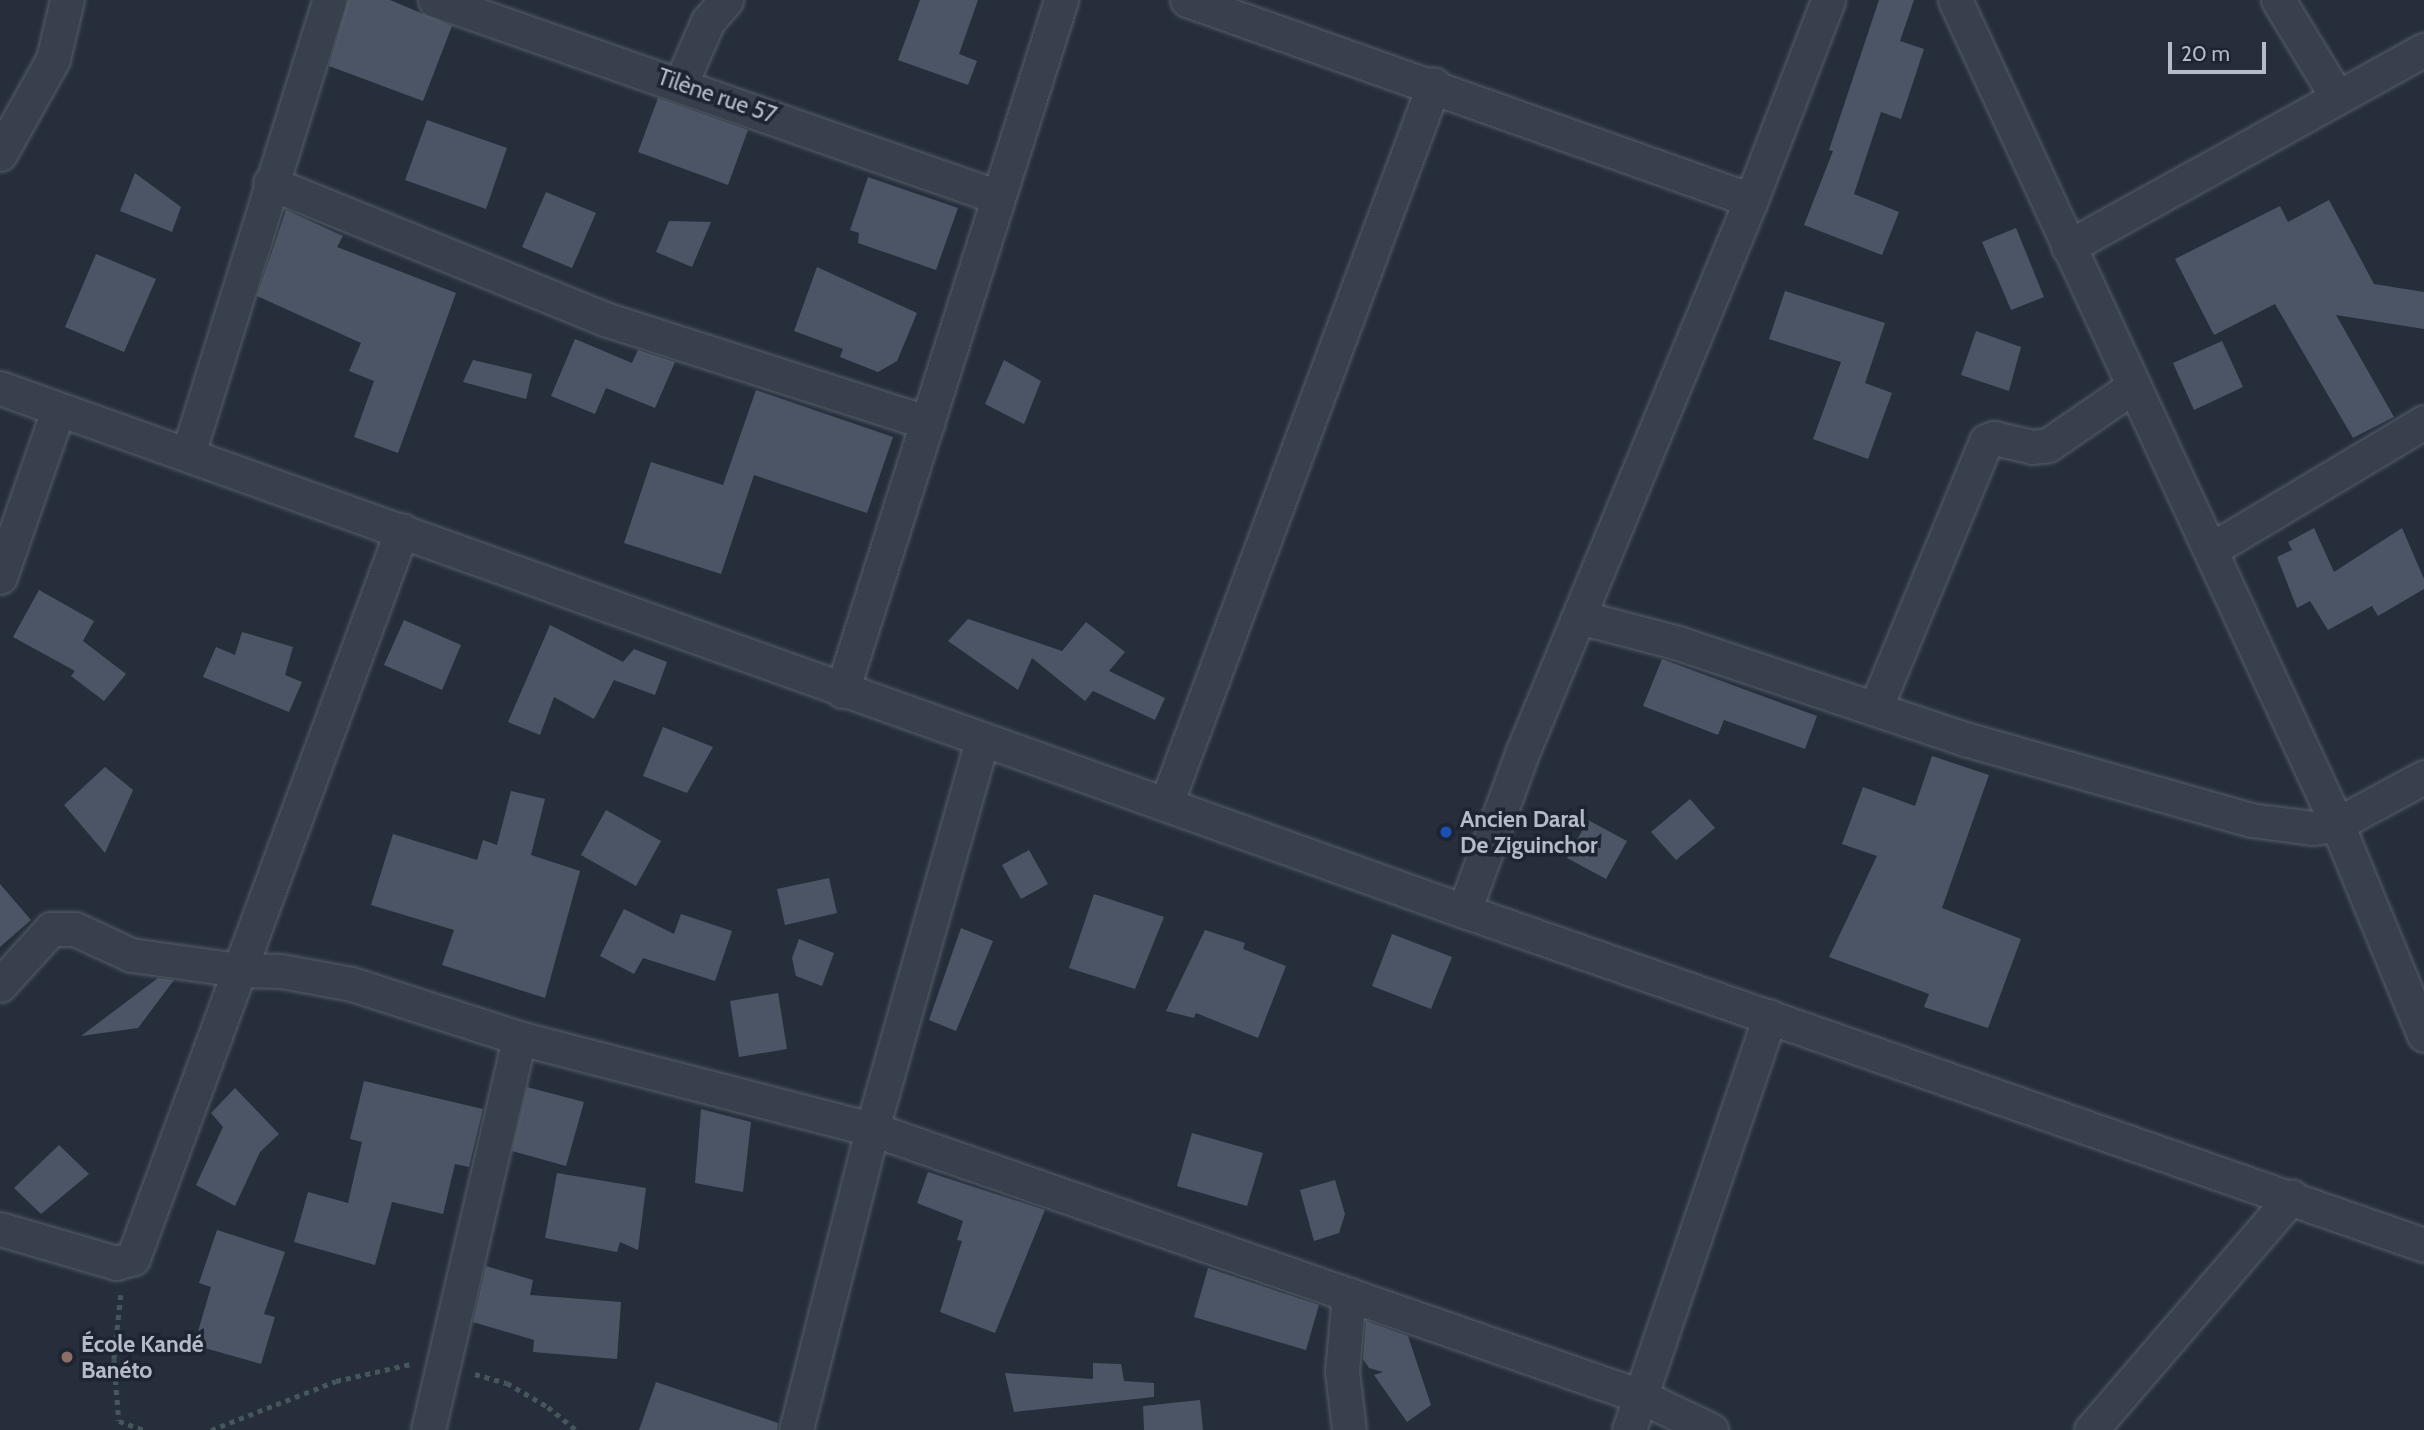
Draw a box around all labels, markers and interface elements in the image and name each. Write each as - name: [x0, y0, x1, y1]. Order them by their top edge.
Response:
- scale bar: [2172, 28, 2270, 72]
- text: 20 m: [2181, 41, 2230, 66]
- street label: Tilène rue 57: [654, 63, 780, 129]
- place label: Ancien Daral De Ziguinchor: [1460, 805, 1598, 859]
- marker: Ancien Daral De Ziguinchor: [1438, 824, 1454, 840]
- place label: École Kandé Banéto: [81, 1330, 204, 1384]
- marker: École Kandé Banéto: [59, 1349, 75, 1365]

